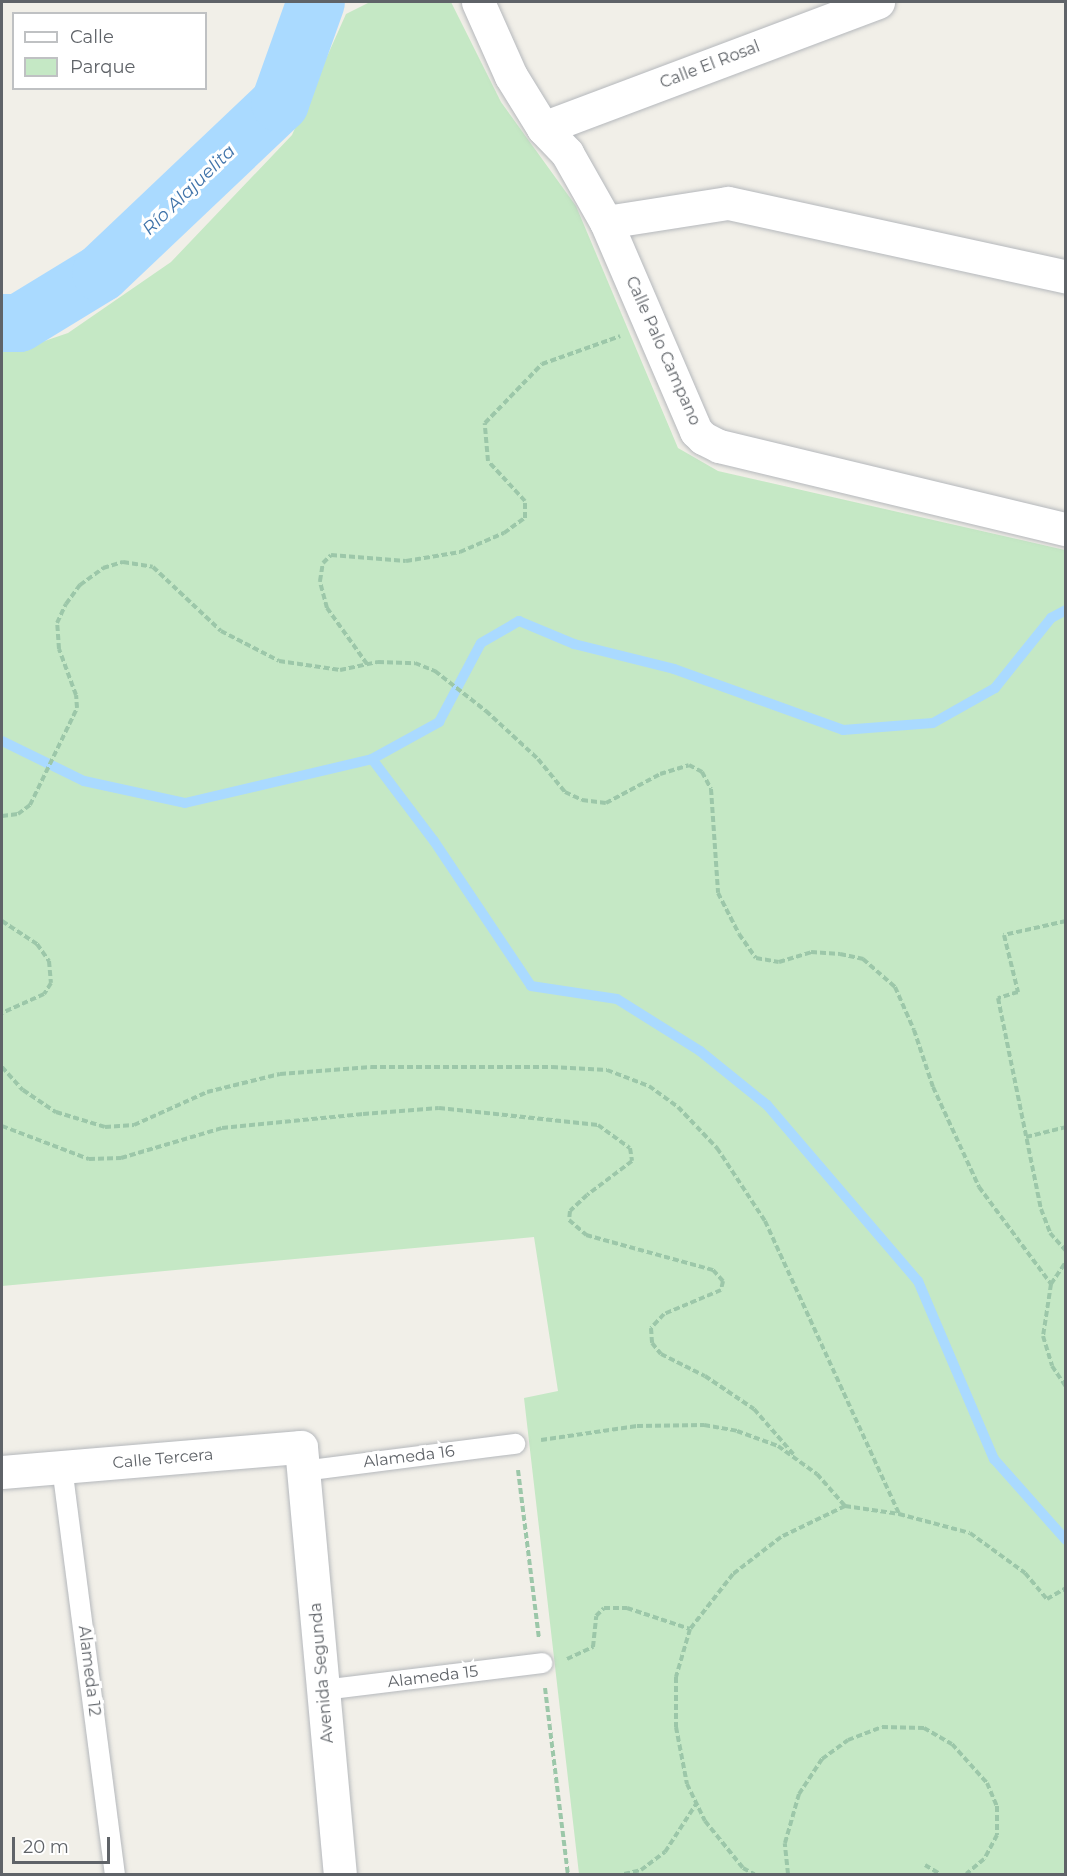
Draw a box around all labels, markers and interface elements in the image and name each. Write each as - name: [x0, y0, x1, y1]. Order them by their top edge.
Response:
- legend: [12, 12, 207, 90]
- text: Calle: [70, 26, 114, 48]
- street label: Calle El Rosal: [657, 37, 763, 93]
- text: Parque: [70, 56, 135, 78]
- water label: Río Alajuelita: [138, 140, 240, 240]
- street label: Calle Palo Campano: [621, 274, 705, 428]
- street label: Alameda 16: [362, 1442, 456, 1472]
- street label: Calle Tercera: [112, 1445, 214, 1473]
- street label: Avenida Segunda: [306, 1602, 338, 1744]
- street label: Alameda 12: [74, 1625, 104, 1717]
- street label: Alameda 15: [387, 1662, 479, 1692]
- scale bar: [15, 1825, 112, 1863]
- text: 20 m: [23, 1836, 69, 1858]

